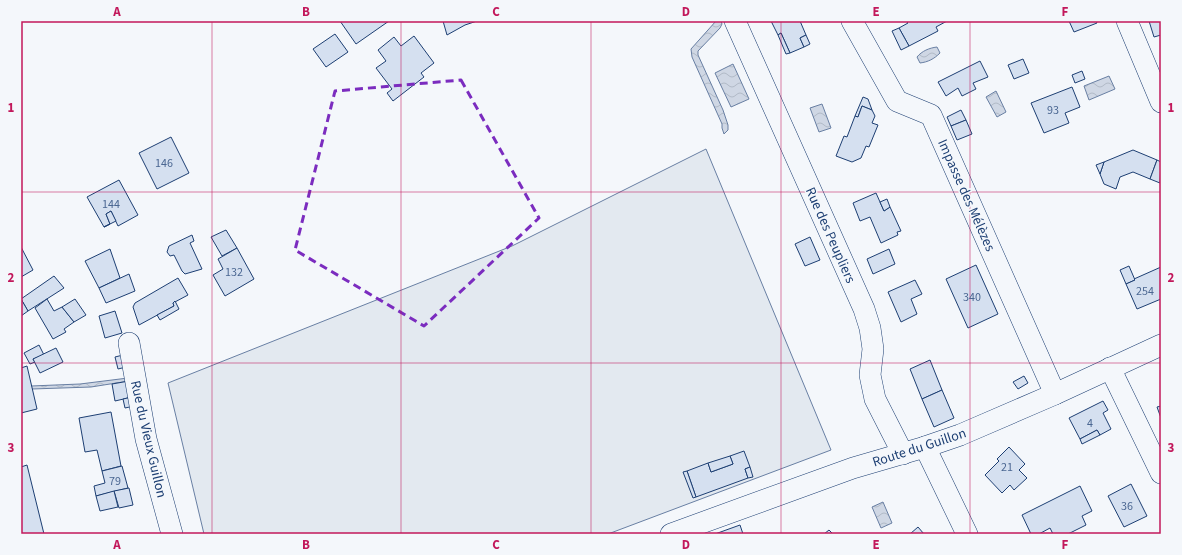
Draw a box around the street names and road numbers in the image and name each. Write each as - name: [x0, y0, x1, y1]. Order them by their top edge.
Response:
- street label: Impasse des Mélèzes: [932, 136, 1000, 255]
- street label: Rue des Peupliers: [800, 184, 860, 287]
- street label: Rue du Vieux Guillon: [125, 379, 171, 500]
- street label: Route du Guillon: [870, 423, 969, 473]

